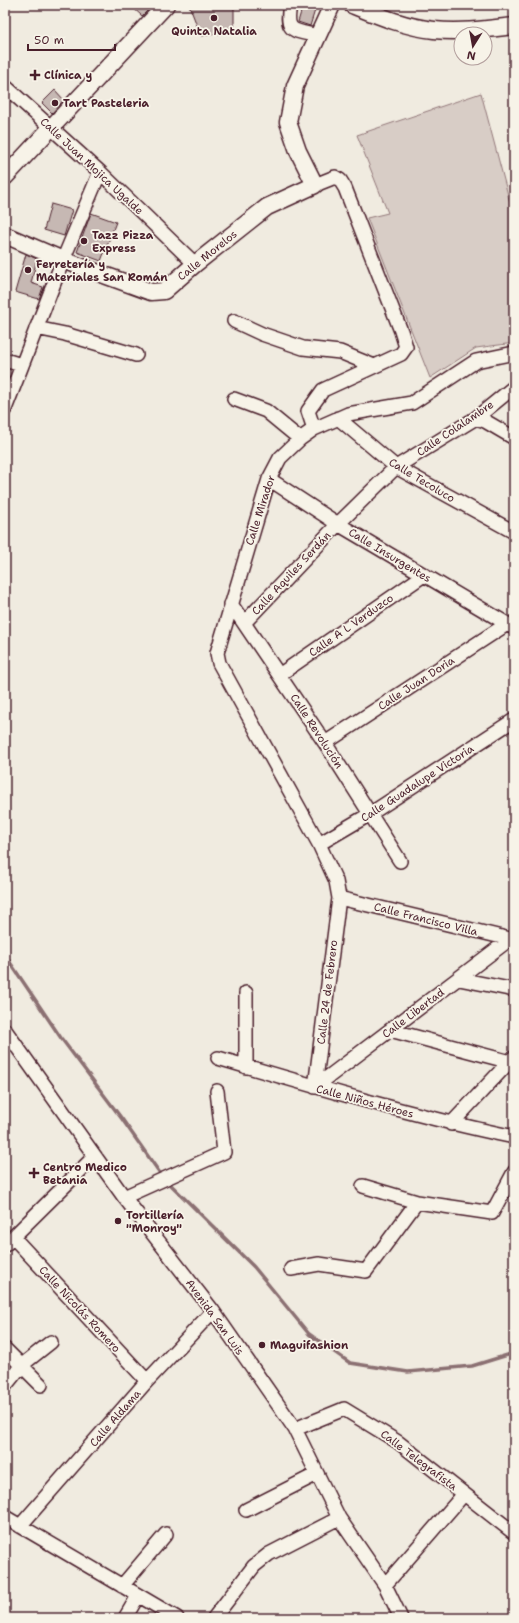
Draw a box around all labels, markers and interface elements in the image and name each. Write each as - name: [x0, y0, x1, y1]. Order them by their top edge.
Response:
- marker: Quinta Natalia: [209, 13, 219, 23]
- place label: Quinta Natalia: [171, 24, 257, 39]
- scale bar: [28, 26, 115, 52]
- north arrow: [453, 26, 493, 66]
- text: 50 m: [34, 32, 64, 48]
- text: N: [465, 47, 477, 64]
- place label: Clínica y: [44, 68, 92, 83]
- marker: Clínica y: [29, 69, 41, 81]
- place label: Tart Pasteleria: [63, 96, 150, 111]
- marker: Tart Pasteleria: [50, 98, 60, 108]
- street label: Calle Juan Mojica Ugalde: [37, 115, 146, 218]
- street label: Calle Morelos: [174, 227, 240, 284]
- place label: Tazz Pizza Express: [92, 228, 154, 256]
- marker: Tazz Pizza Express: [79, 236, 89, 246]
- place label: Ferretería y Materiales San Román: [36, 257, 168, 285]
- marker: Ferretería y Materiales San Román: [23, 265, 33, 275]
- street label: Calle Colalambre: [414, 397, 497, 460]
- street label: Calle Tecoluco: [386, 455, 458, 506]
- street label: Calle Mirador: [242, 473, 279, 547]
- street label: Calle Insurgentes: [346, 525, 434, 586]
- street label: Calle Aquiles Serdán: [249, 528, 334, 618]
- street label: Calle A L Verduzco: [306, 590, 397, 660]
- street label: Calle Juan Doria: [375, 653, 457, 714]
- street label: Calle Revolución: [287, 691, 347, 772]
- street label: Calle Guadalupe Victoria: [358, 741, 477, 826]
- street label: Calle Francisco Villa: [372, 899, 480, 940]
- street label: Calle 24 de Febrero: [314, 939, 341, 1045]
- street label: Calle Libertad: [379, 985, 447, 1042]
- street label: Calle Niños Héroes: [314, 1081, 415, 1122]
- place label: Centro Medico Betania: [43, 1160, 127, 1188]
- marker: Centro Medico Betania: [28, 1167, 40, 1179]
- place label: Tortillería "Monroy": [126, 1208, 184, 1236]
- marker: Tortillería "Monroy": [113, 1216, 123, 1226]
- street label: Calle Nicolás Romero: [36, 1263, 124, 1356]
- street label: Avenida San Luis: [182, 1276, 247, 1358]
- place label: Maguifashion: [270, 1338, 349, 1353]
- marker: Maguifashion: [257, 1340, 267, 1350]
- street label: Calle Aldama: [86, 1386, 144, 1450]
- street label: Calle Telegrafista: [377, 1427, 460, 1494]

